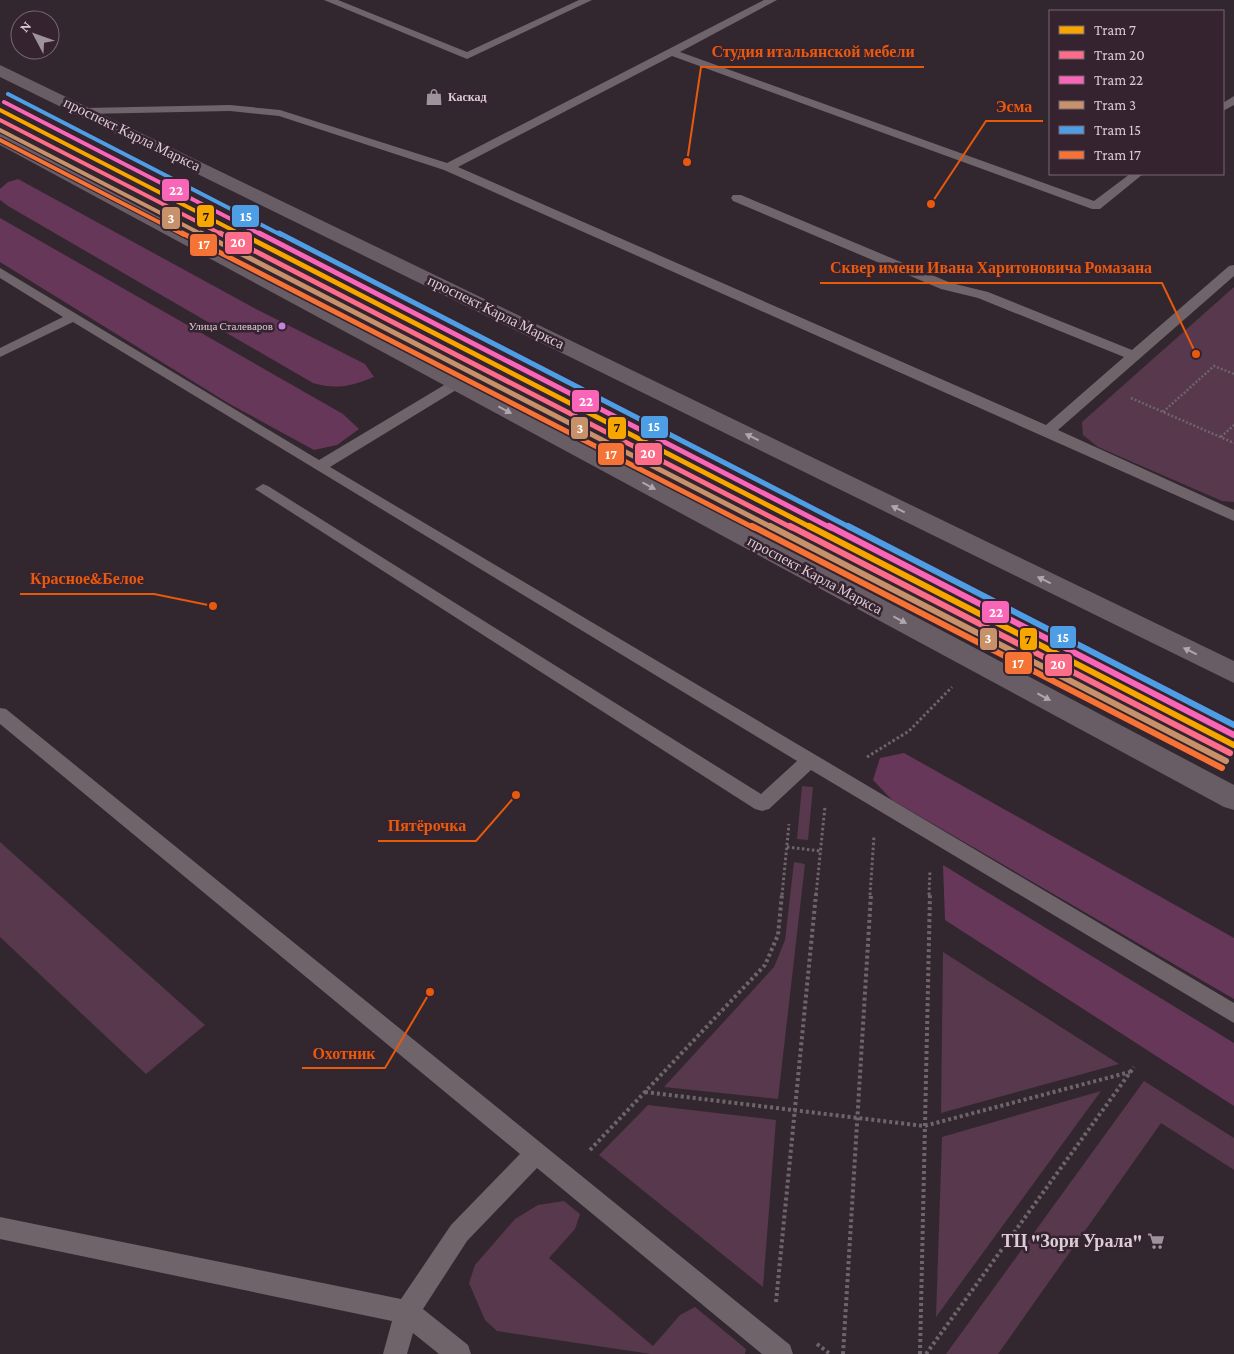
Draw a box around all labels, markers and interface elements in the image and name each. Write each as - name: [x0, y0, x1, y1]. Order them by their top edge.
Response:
- north arrow: [10, 10, 60, 60]
- legend: [1049, 10, 1224, 175]
- text: N: [16, 17, 35, 35]
- text: Tram 7: [1094, 22, 1136, 38]
- callout: Студия итальянской мебели: [701, 36, 924, 67]
- text: Студия итальянской мебели: [711, 43, 915, 61]
- text: Tram 20: [1094, 47, 1145, 63]
- text: Tram 22: [1094, 72, 1143, 88]
- shop icon: Каскад: [424, 87, 444, 107]
- place label: Каскад: [448, 90, 487, 104]
- callout: Эсма: [986, 90, 1043, 121]
- street label: проспект Карла Маркса: [61, 94, 203, 174]
- text: Tram 3: [1094, 97, 1136, 113]
- text: Эсма: [996, 98, 1032, 115]
- text: Tram 15: [1094, 122, 1141, 138]
- text: Tram 17: [1094, 147, 1141, 163]
- line badge: 22: [161, 178, 190, 202]
- text: 22: [169, 182, 183, 198]
- line badge: 7: [196, 204, 215, 228]
- line badge: 15: [231, 204, 260, 228]
- line badge: 3: [161, 206, 181, 230]
- text: 7: [203, 208, 210, 224]
- text: 15: [240, 208, 252, 224]
- text: 3: [168, 210, 175, 226]
- line badge: 20: [224, 231, 253, 255]
- line badge: 17: [189, 233, 218, 257]
- text: 20: [230, 234, 246, 250]
- text: 17: [198, 236, 210, 252]
- callout: Сквер имени Ивана Харитоновича Ромазана: [820, 252, 1162, 283]
- text: Сквер имени Ивана Харитоновича Ромазана: [830, 259, 1152, 277]
- street label: проспект Карла Маркса: [425, 272, 567, 352]
- place label: Улица Сталеваров: [189, 320, 273, 332]
- marker: Улица Сталеваров: [277, 321, 287, 331]
- line badge: 22: [571, 389, 600, 413]
- text: 22: [579, 393, 593, 409]
- one-way arrow: [498, 406, 513, 414]
- line badge: 15: [640, 415, 669, 439]
- line badge: 3: [570, 416, 589, 440]
- line badge: 7: [607, 416, 627, 440]
- text: 15: [648, 418, 660, 434]
- text: 7: [614, 419, 621, 435]
- text: 3: [577, 420, 584, 436]
- one-way arrow: [745, 433, 759, 441]
- line badge: 17: [597, 442, 625, 466]
- line badge: 20: [634, 442, 663, 466]
- text: 20: [640, 445, 656, 461]
- text: 17: [605, 446, 617, 462]
- one-way arrow: [642, 482, 656, 491]
- one-way arrow: [891, 504, 905, 512]
- street label: проспект Карла Маркса: [745, 533, 885, 617]
- callout: Красное&Белое: [20, 563, 154, 594]
- text: Красное&Белое: [30, 570, 144, 588]
- one-way arrow: [1037, 576, 1051, 584]
- line badge: 22: [981, 600, 1010, 624]
- text: 22: [989, 604, 1003, 620]
- one-way arrow: [894, 616, 907, 625]
- line badge: 15: [1049, 625, 1077, 649]
- line badge: 3: [979, 627, 998, 651]
- line badge: 7: [1019, 627, 1038, 651]
- text: 15: [1057, 629, 1069, 645]
- text: 3: [985, 630, 992, 646]
- text: 7: [1025, 631, 1032, 647]
- one-way arrow: [1183, 647, 1197, 655]
- line badge: 17: [1004, 651, 1033, 675]
- line badge: 20: [1044, 653, 1073, 677]
- text: 17: [1012, 655, 1024, 671]
- text: 20: [1050, 656, 1066, 672]
- one-way arrow: [1036, 693, 1051, 701]
- callout: Пятёрочка: [378, 810, 476, 841]
- text: Пятёрочка: [388, 817, 466, 835]
- callout: Охотник: [302, 1037, 385, 1068]
- text: Охотник: [312, 1045, 376, 1062]
- place label: ТЦ "Зори Урала": [1001, 1231, 1142, 1251]
- supermarket icon: ТЦ "Зори Урала": [1146, 1231, 1166, 1251]

